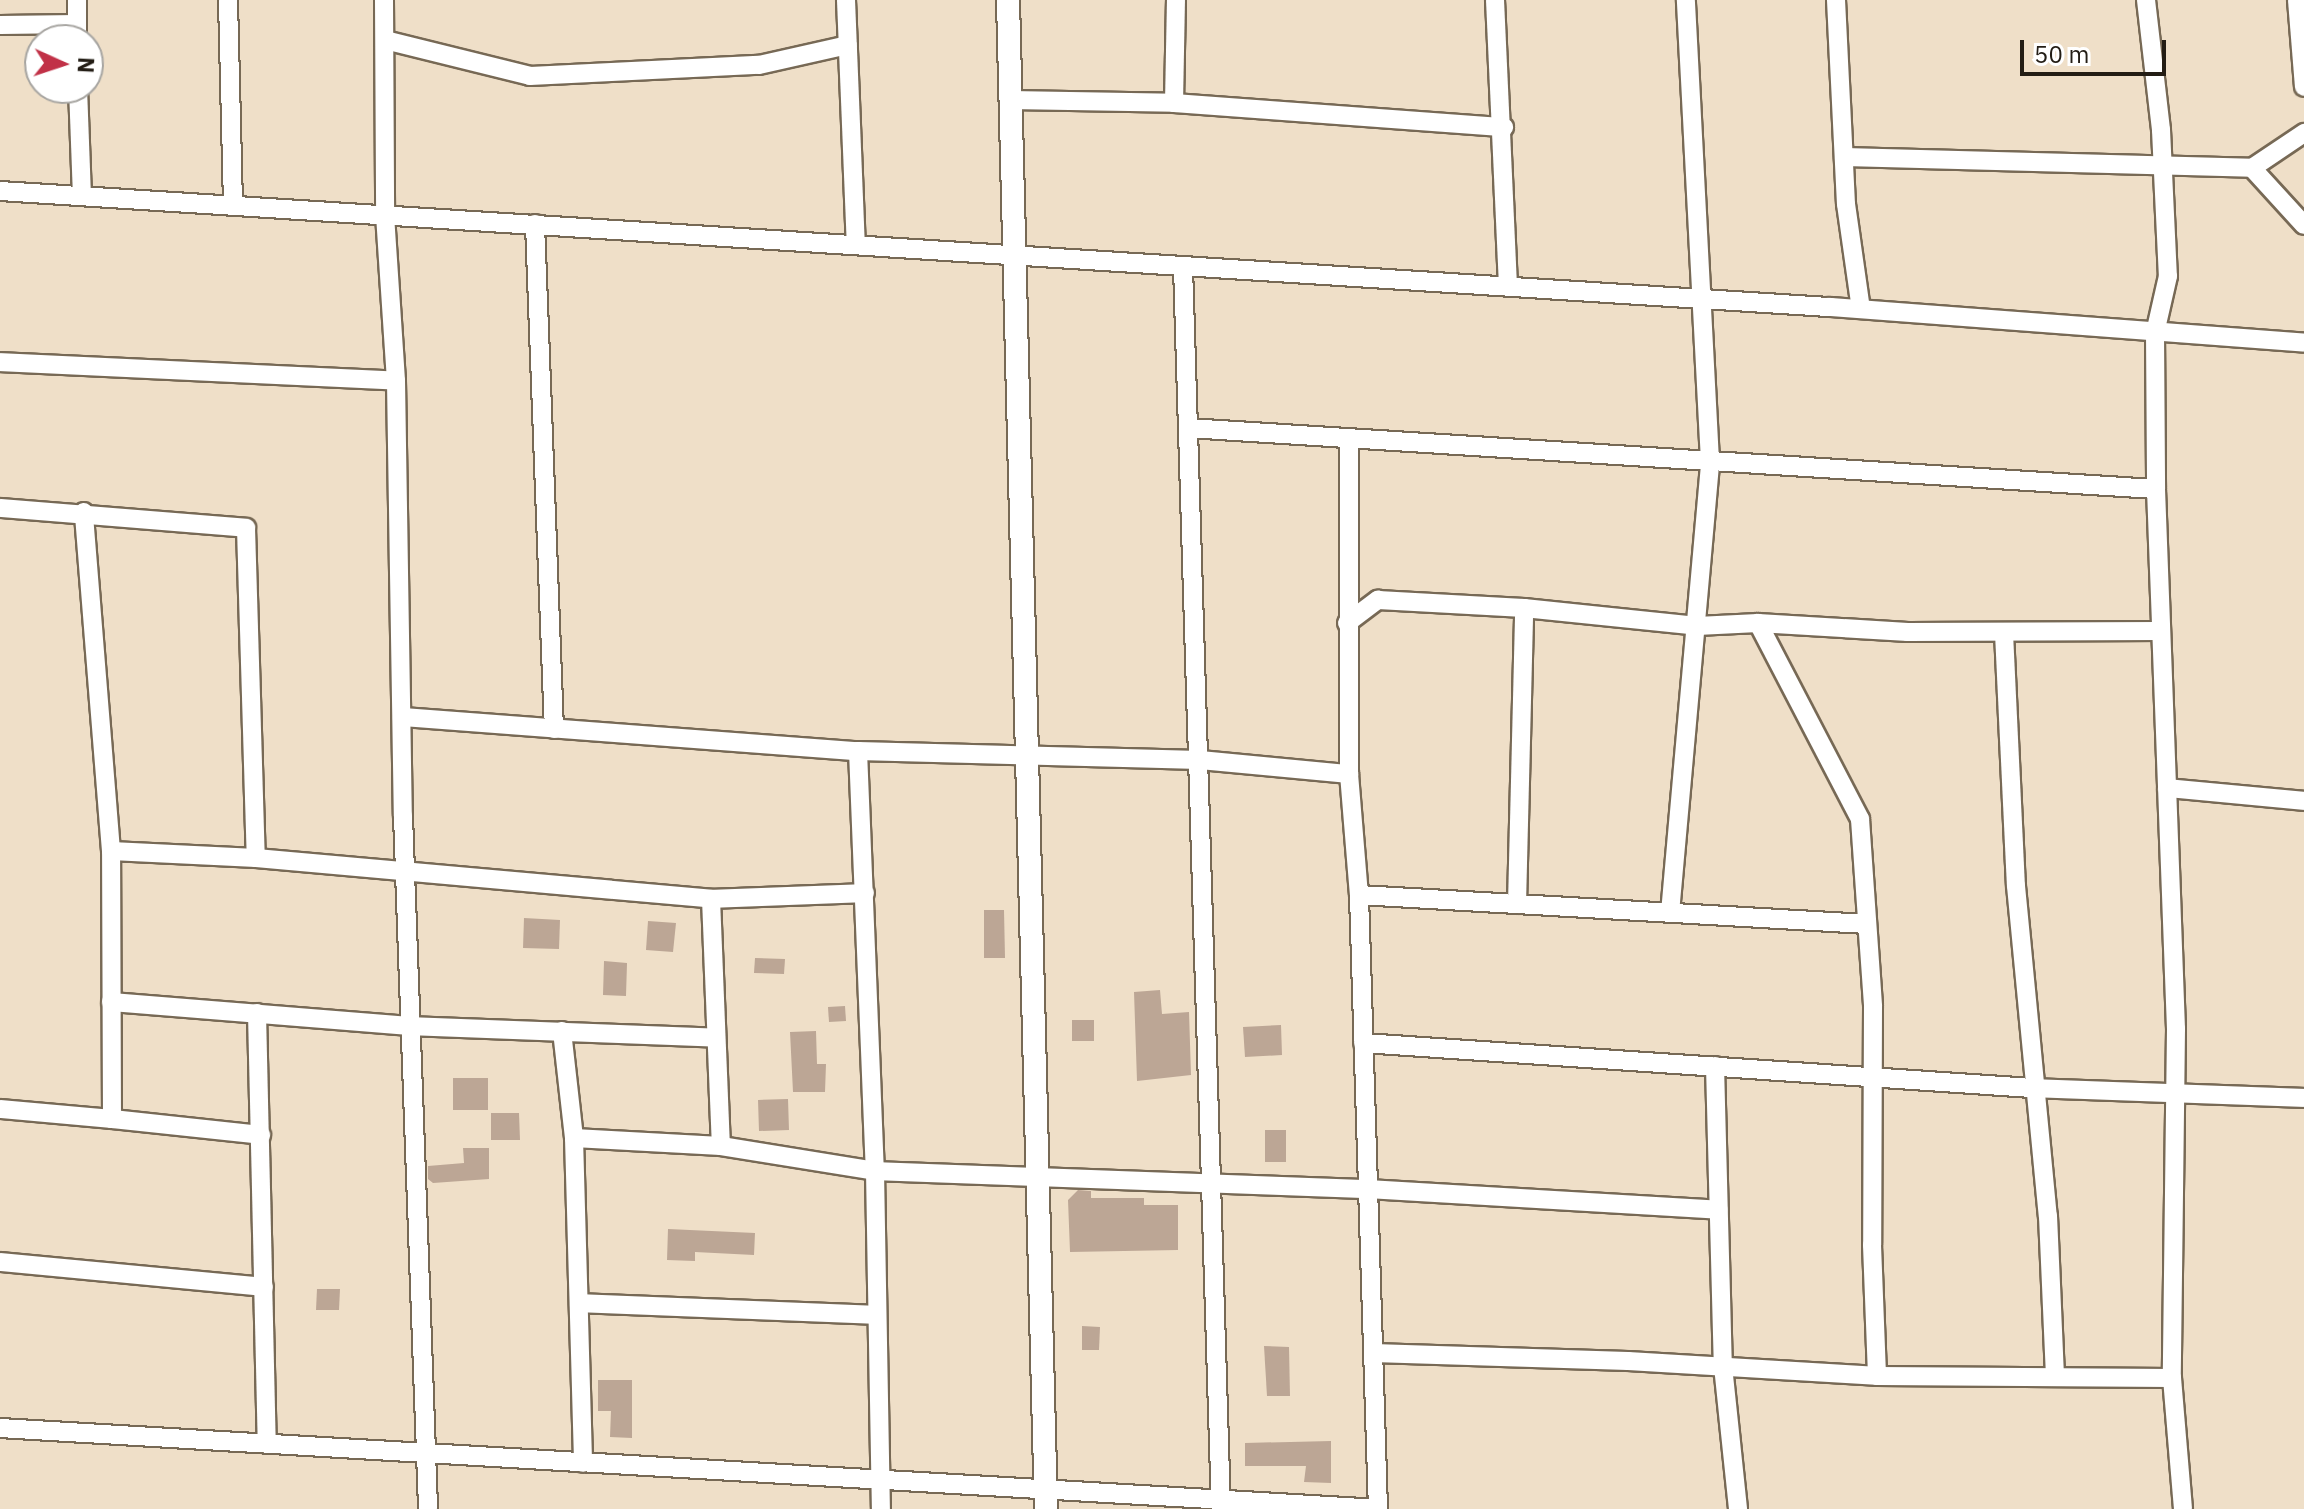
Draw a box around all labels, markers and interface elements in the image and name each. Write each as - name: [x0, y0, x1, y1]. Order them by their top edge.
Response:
- north arrow: [24, 24, 104, 104]
- scale bar: [2024, 24, 2170, 74]
- text: 50 m: [2034, 38, 2089, 70]
- text: N: [72, 56, 101, 74]

